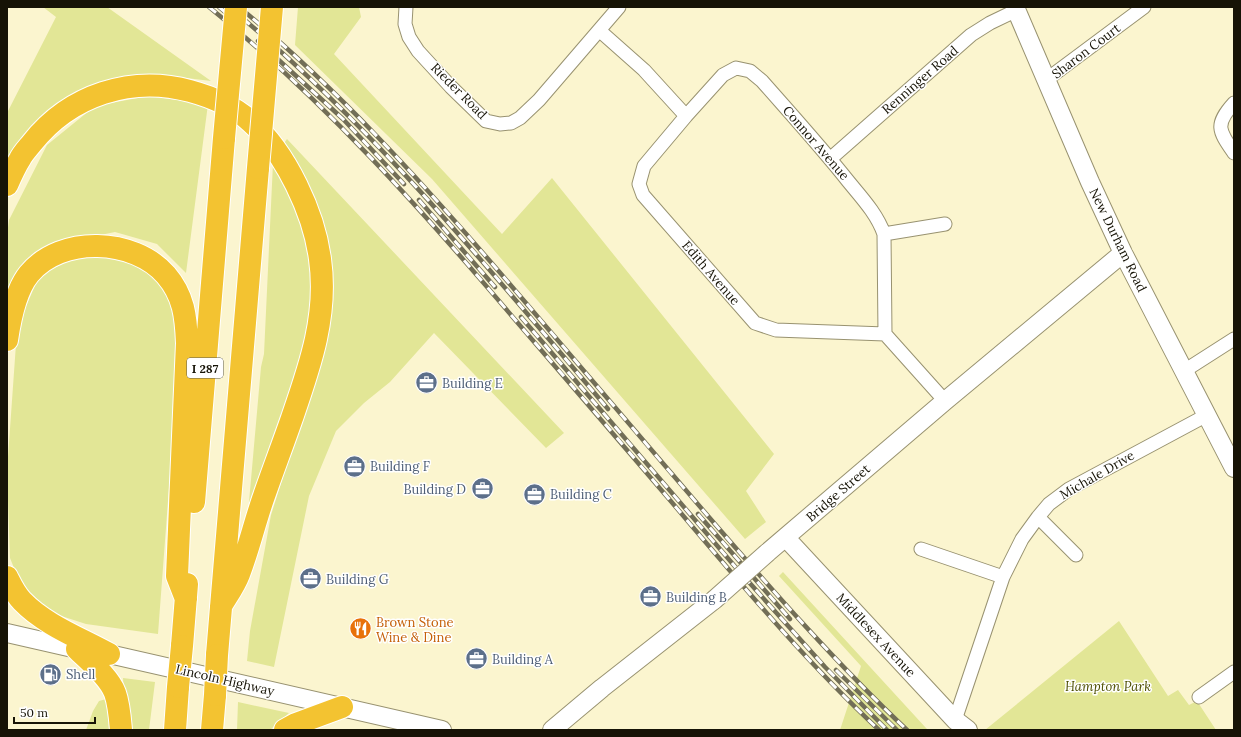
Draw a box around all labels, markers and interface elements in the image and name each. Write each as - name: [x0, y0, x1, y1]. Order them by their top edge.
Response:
- street label: Sharon Court: [1048, 20, 1124, 82]
- street label: Renninger Road: [878, 42, 962, 118]
- street label: Rieder Road: [427, 59, 491, 123]
- street label: Connor Avenue: [779, 102, 853, 184]
- street label: New Durham Road: [1086, 185, 1151, 295]
- street label: Edith Avenue: [678, 237, 744, 309]
- road number: I 287: [187, 358, 223, 378]
- office icon: Building E: [414, 370, 440, 396]
- place label: Building E: [442, 375, 503, 392]
- street label: Michale Drive: [1057, 447, 1137, 503]
- office icon: Building F: [341, 453, 367, 479]
- place label: Building F: [370, 458, 430, 475]
- street label: Bridge Street: [802, 461, 874, 525]
- office icon: Building D: [469, 476, 495, 502]
- place label: Building D: [403, 481, 466, 498]
- office icon: Building C: [522, 481, 548, 507]
- place label: Building C: [550, 486, 612, 503]
- office icon: Building G: [297, 566, 323, 592]
- place label: Building G: [326, 571, 389, 588]
- office icon: Building B: [637, 584, 663, 610]
- place label: Building B: [666, 589, 727, 606]
- street label: Middlesex Avenue: [833, 589, 919, 681]
- place label: Brown Stone Wine & Dine: [376, 614, 454, 646]
- restaurant icon: Brown Stone Wine & Dine: [348, 616, 374, 642]
- office icon: Building A: [464, 646, 490, 672]
- place label: Building A: [492, 651, 554, 668]
- street label: Lincoln Highway: [174, 660, 276, 700]
- fuel station icon: Shell: [38, 661, 64, 687]
- place label: Shell: [66, 666, 96, 683]
- park label: Hampton Park: [1065, 678, 1151, 695]
- scale bar: [14, 699, 95, 725]
- text: 50 m: [20, 705, 48, 720]

